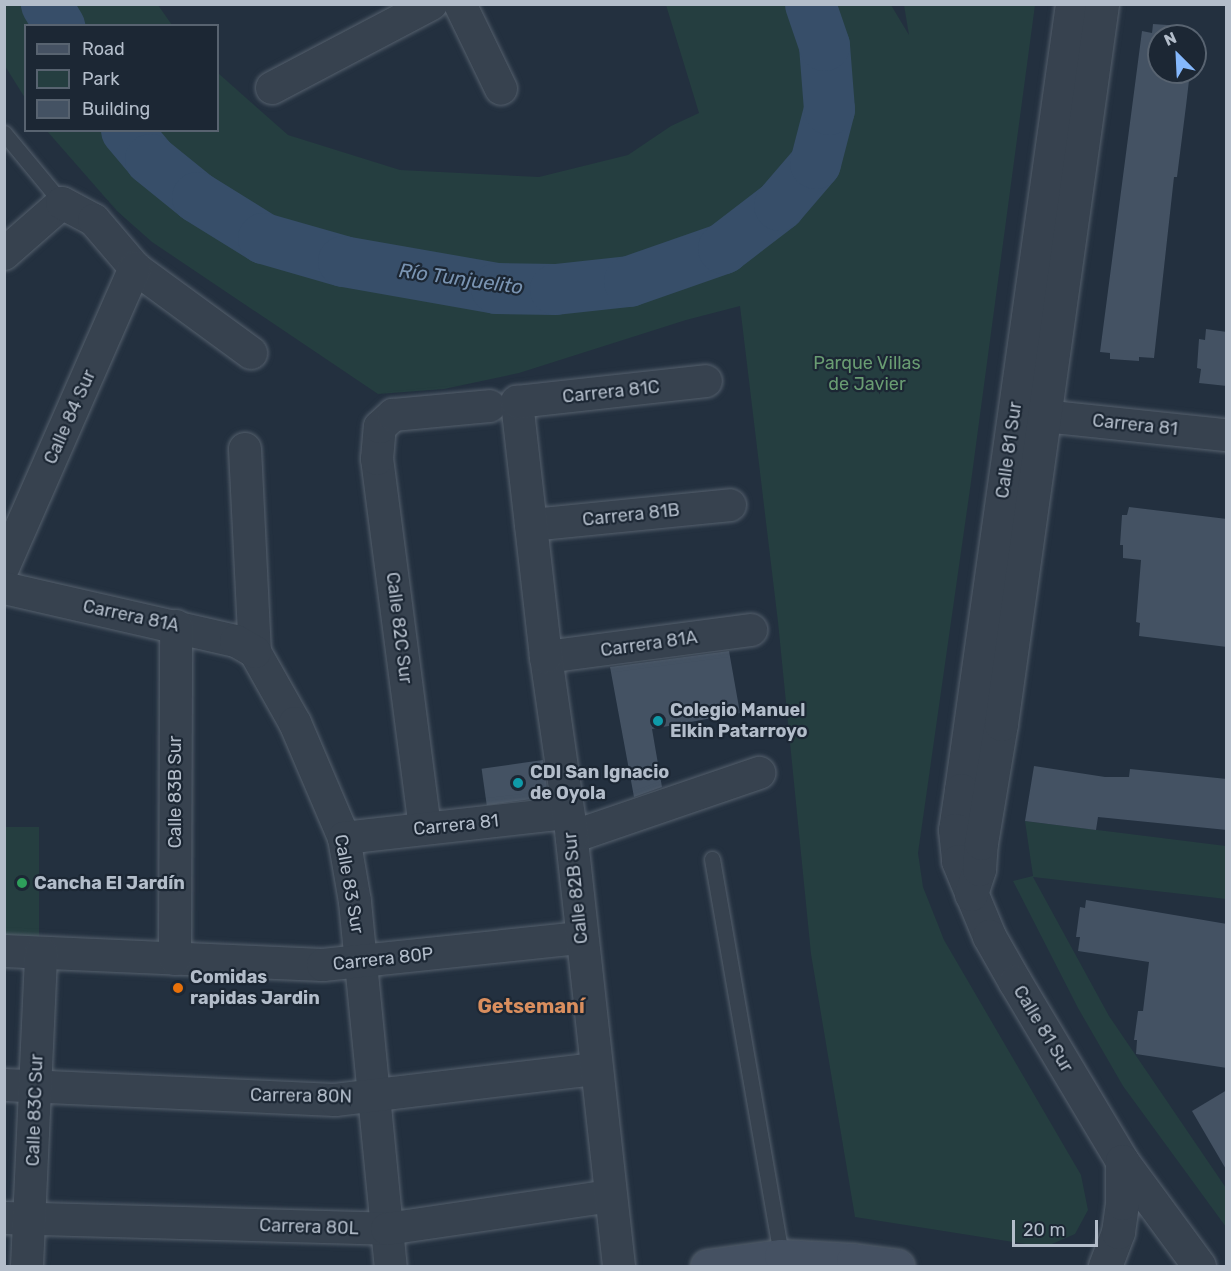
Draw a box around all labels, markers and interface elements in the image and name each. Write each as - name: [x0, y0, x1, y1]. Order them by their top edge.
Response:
- legend: [24, 24, 219, 132]
- north arrow: [1147, 24, 1207, 84]
- text: N: [1161, 28, 1179, 50]
- text: Road: [82, 38, 125, 60]
- text: Park: [82, 68, 119, 90]
- text: Building: [82, 98, 150, 120]
- water label: Río Tunjuelito: [397, 258, 525, 300]
- park label: Parque Villas de Javier: [813, 353, 921, 395]
- street label: Calle 84 Sur: [40, 366, 100, 468]
- street label: Carrera 81C: [561, 376, 661, 408]
- street label: Calle 81 Sur: [992, 400, 1026, 500]
- street label: Carrera 81: [1091, 410, 1179, 440]
- street label: Carrera 81B: [581, 499, 681, 531]
- street label: Calle 82C Sur: [381, 571, 417, 685]
- street label: Carrera 81A: [81, 595, 181, 637]
- street label: Carrera 81A: [599, 627, 699, 661]
- place label: Colegio Manuel Elkin Patarroyo: [670, 700, 807, 742]
- marker: Colegio Manuel Elkin Patarroyo: [651, 714, 665, 728]
- street label: Calle 83B Sur: [164, 736, 186, 848]
- place label: CDI San Ignacio de Oyola: [530, 762, 669, 804]
- marker: CDI San Ignacio de Oyola: [511, 776, 525, 790]
- street label: Carrera 81: [412, 810, 500, 840]
- street label: Calle 82B Sur: [559, 831, 593, 945]
- street label: Calle 83 Sur: [330, 833, 368, 935]
- place label: Cancha El Jardín: [34, 872, 185, 894]
- marker: Cancha El Jardín: [15, 876, 29, 890]
- street label: Carrera 80P: [332, 943, 434, 975]
- place label: Comidas rapidas Jardin: [190, 967, 320, 1010]
- marker: Comidas rapidas Jardin: [171, 981, 185, 995]
- street label: Calle 81 Sur: [1009, 982, 1077, 1076]
- district label: Getsemaní: [477, 994, 585, 1018]
- street label: Calle 83C Sur: [22, 1053, 48, 1167]
- street label: Carrera 80N: [250, 1084, 352, 1108]
- scale bar: [1015, 1208, 1100, 1246]
- street label: Carrera 80L: [259, 1214, 359, 1240]
- text: 20 m: [1023, 1219, 1065, 1241]

